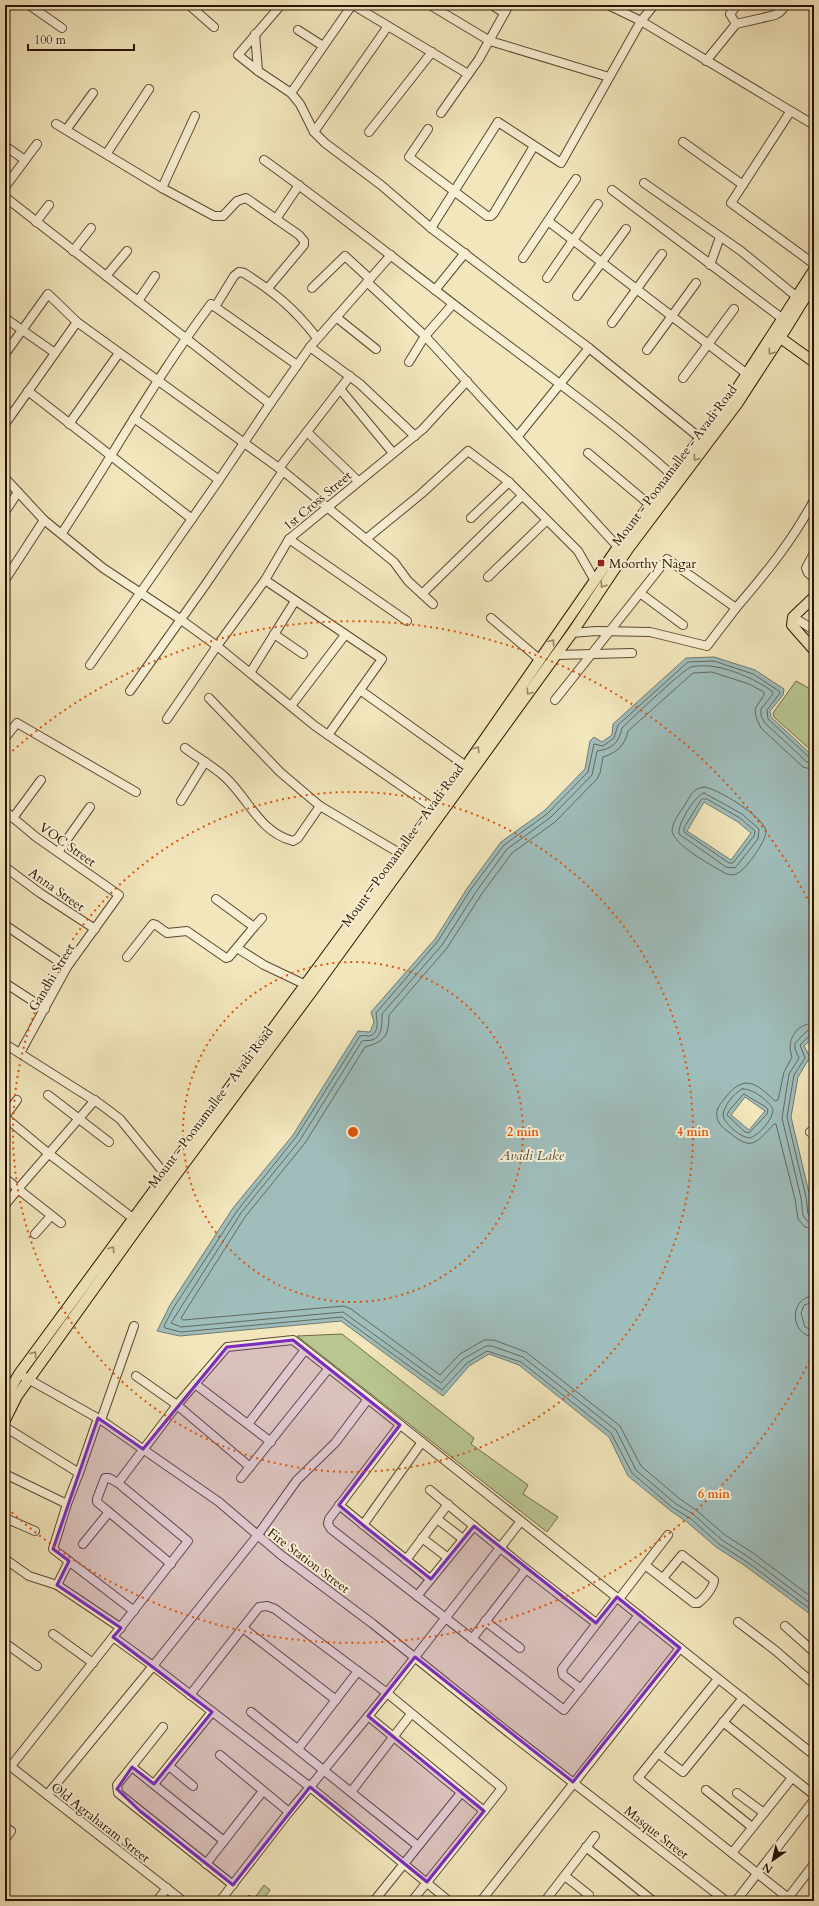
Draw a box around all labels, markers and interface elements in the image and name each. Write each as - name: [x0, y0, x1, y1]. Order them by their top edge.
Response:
- scale bar: [28, 26, 134, 52]
- text: 100 m: [34, 32, 67, 48]
- one-way arrow: [769, 347, 776, 354]
- street label: Mount - Poonamallee - Avadi Road: [608, 381, 741, 550]
- one-way arrow: [694, 453, 701, 460]
- street label: 1st Cross Street: [280, 467, 356, 535]
- place label: Moorthy Nagar: [609, 555, 696, 573]
- marker: Moorthy Nagar: [596, 558, 606, 568]
- one-way arrow: [600, 581, 608, 588]
- one-way arrow: [547, 640, 554, 647]
- one-way arrow: [526, 688, 534, 695]
- one-way arrow: [472, 746, 480, 753]
- street label: Mount - Poonamallee - Avadi Road: [338, 760, 468, 931]
- street label: VOC Street: [35, 819, 99, 871]
- street label: Anna Street: [25, 864, 88, 916]
- street label: Gandhi Street: [25, 940, 79, 1015]
- street label: Mount - Poonamallee - Avadi Road: [144, 1023, 277, 1192]
- text: 2 min: [507, 1124, 539, 1140]
- text: 4 min: [677, 1124, 709, 1140]
- centre of rings: [346, 1125, 360, 1139]
- water label: Avadi Lake: [499, 1146, 565, 1165]
- one-way arrow: [107, 1247, 114, 1254]
- one-way arrow: [29, 1351, 36, 1358]
- text: 6 min: [698, 1486, 730, 1502]
- street label: Fire Station Street: [264, 1524, 353, 1598]
- street label: Old Agraharam Street: [47, 1779, 153, 1867]
- street label: Masque Street: [621, 1802, 692, 1864]
- north arrow: [753, 1840, 793, 1880]
- text: N: [759, 1859, 776, 1877]

